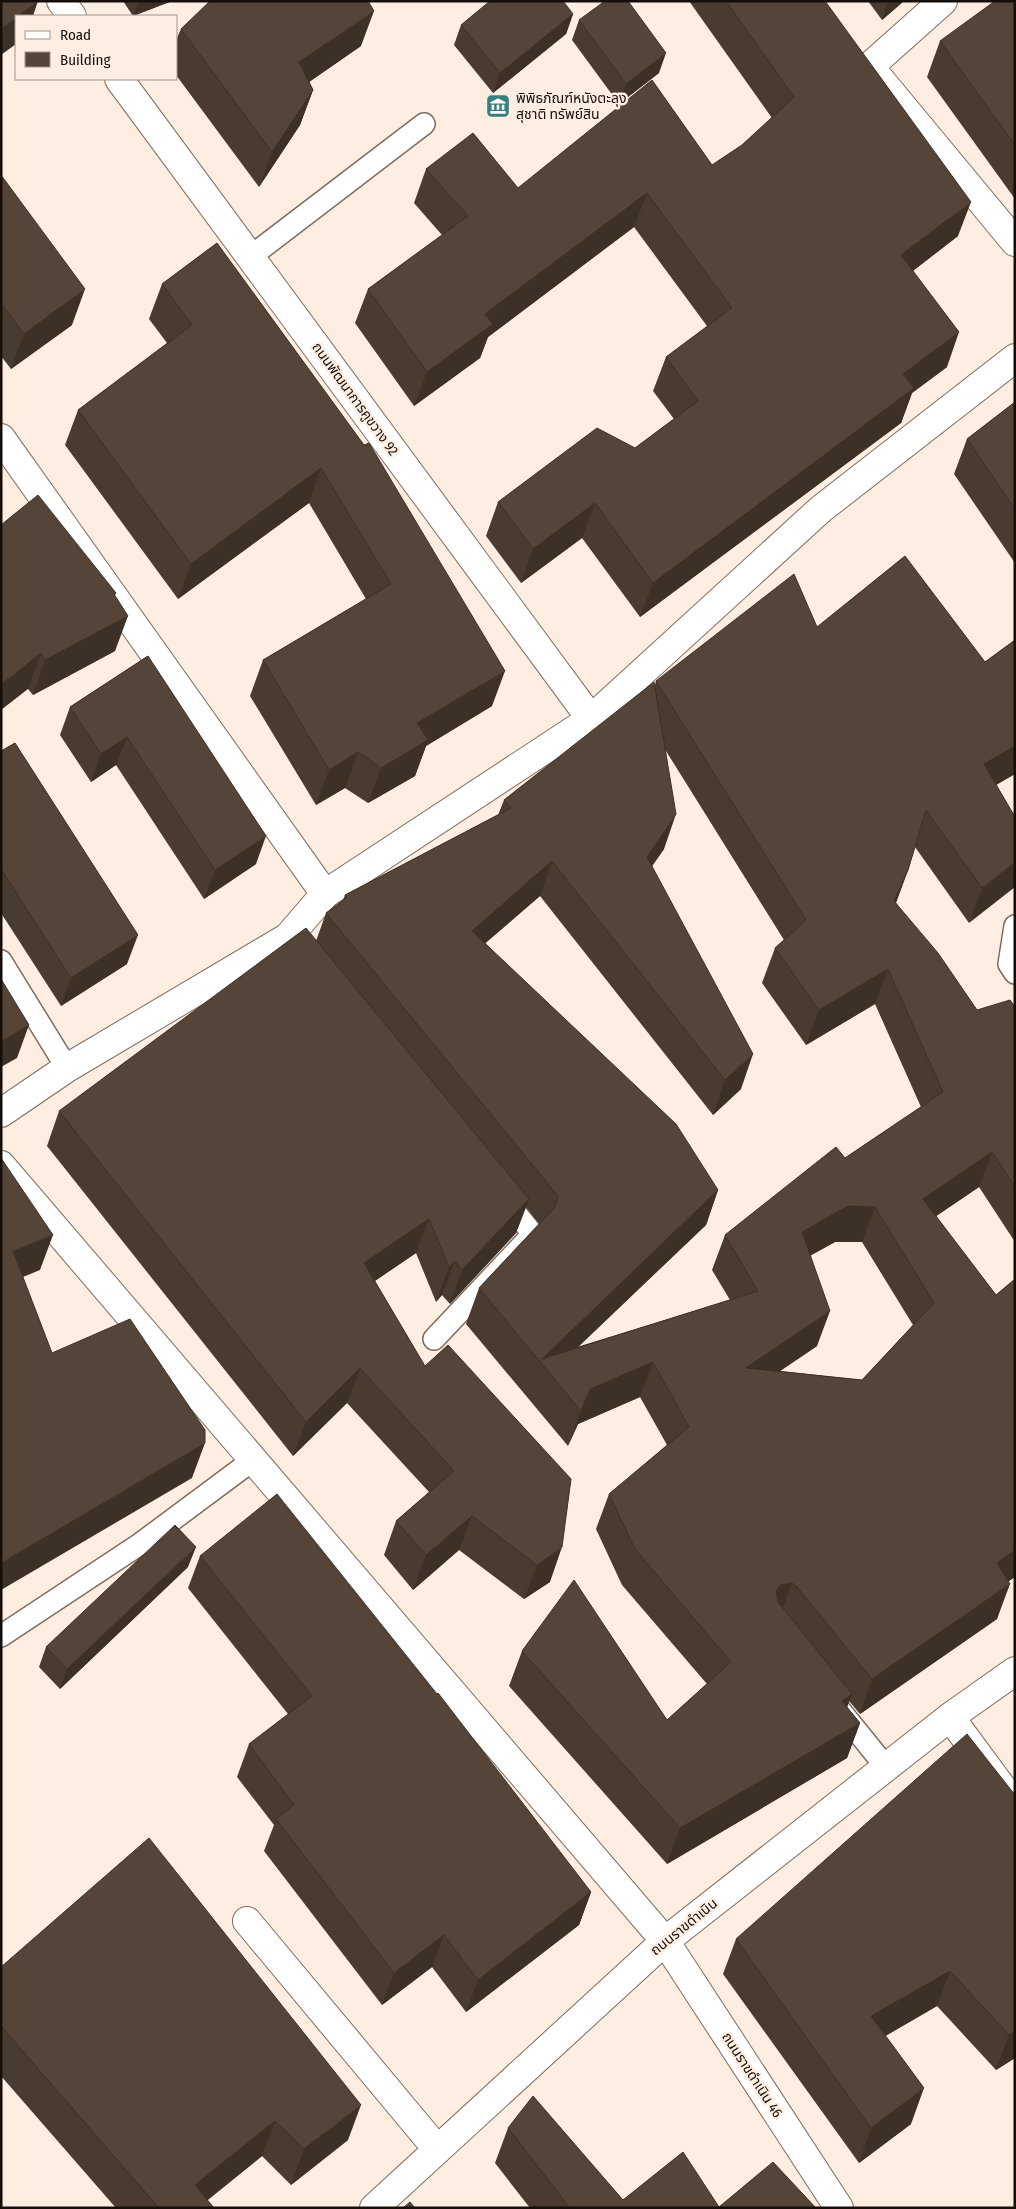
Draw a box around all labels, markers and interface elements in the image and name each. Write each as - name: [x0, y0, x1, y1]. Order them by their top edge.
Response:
- legend: [15, 15, 178, 80]
- text: Road: [60, 26, 91, 44]
- text: Building: [60, 51, 111, 69]
- place label: พิพิธภัณฑ์หนังตะลุง สุชาติ ทรัพย์สิน: [516, 90, 626, 123]
- museum icon: พิพิธภัณฑ์หนังตะลุง สุชาติ ทรัพย์สิน: [485, 93, 511, 119]
- street label: ถนนพัฒนาการคูขวาง 92: [308, 339, 402, 459]
- street label: ถนนราขดำเนิน: [647, 1895, 721, 1959]
- street label: ถนนราขดำเนิน 46: [718, 2029, 786, 2121]

